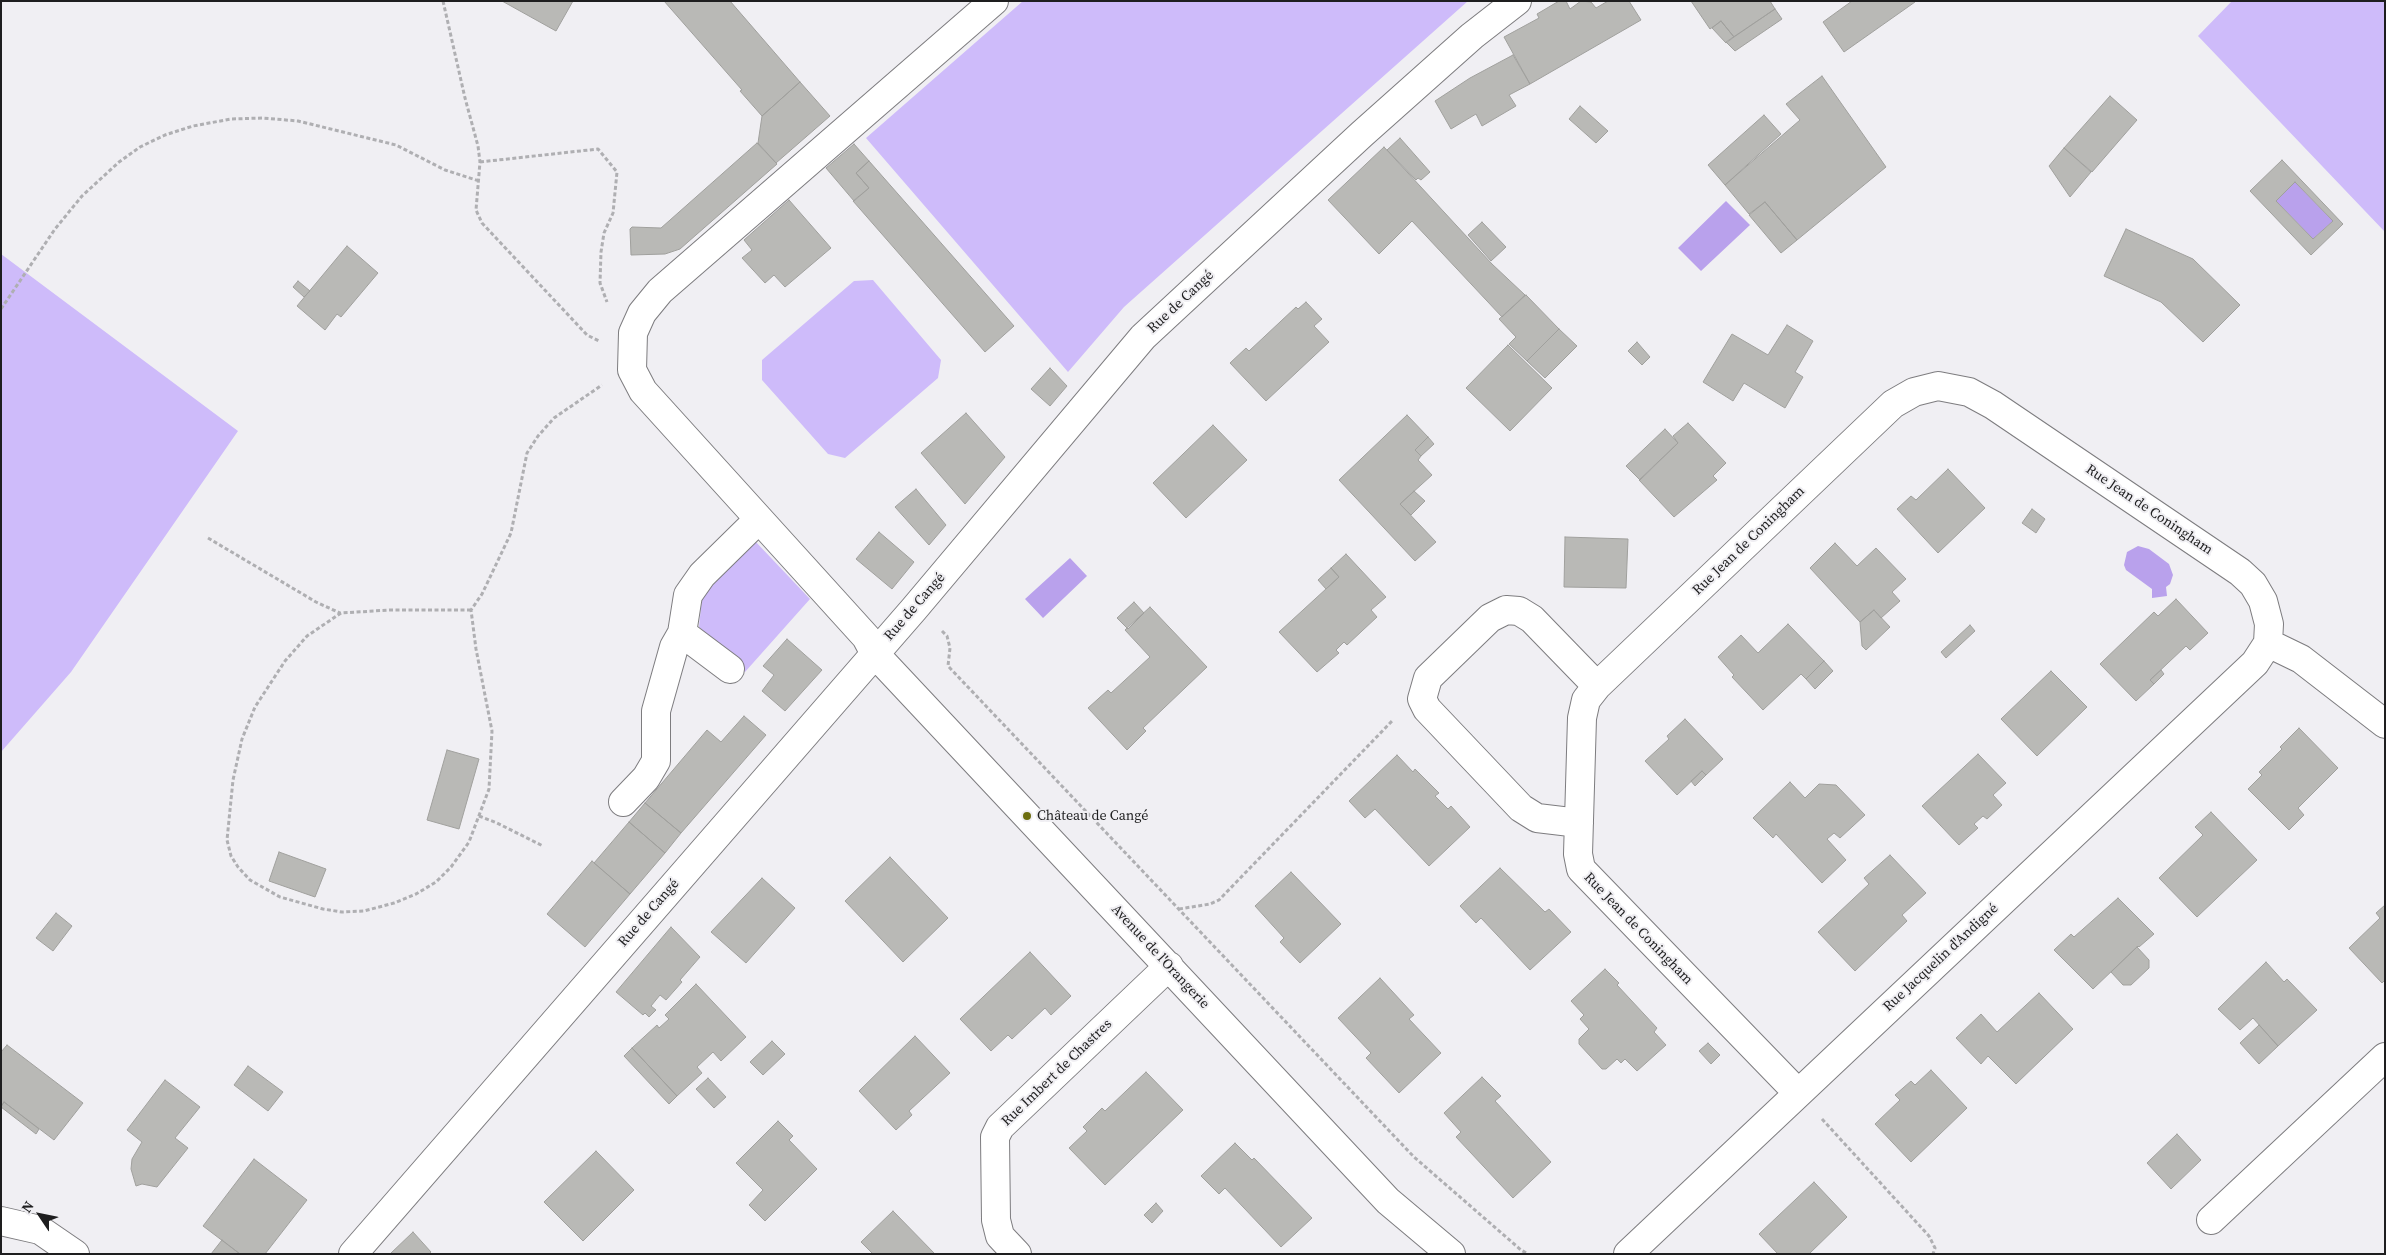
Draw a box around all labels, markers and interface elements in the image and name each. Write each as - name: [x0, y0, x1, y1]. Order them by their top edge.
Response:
- street label: Rue de Cangé: [1144, 267, 1218, 337]
- street label: Rue Jean de Coningham: [2082, 461, 2216, 559]
- street label: Rue Jean de Coningham: [1689, 483, 1809, 599]
- street label: Rue de Cangé: [881, 570, 949, 644]
- place label: Château de Cangé: [1037, 808, 1148, 824]
- marker: Château de Cangé: [1021, 810, 1033, 822]
- street label: Rue Jean de Coningham: [1580, 869, 1696, 989]
- street label: Rue de Cangé: [615, 876, 683, 950]
- street label: Rue Jacquelin d'Andigné: [1880, 900, 2002, 1016]
- street label: Avenue de l'Orangerie: [1107, 901, 1213, 1013]
- street label: Rue Imbert de Chastres: [998, 1016, 1116, 1130]
- north arrow: [15, 1190, 65, 1240]
- text: N: [16, 1197, 39, 1216]

